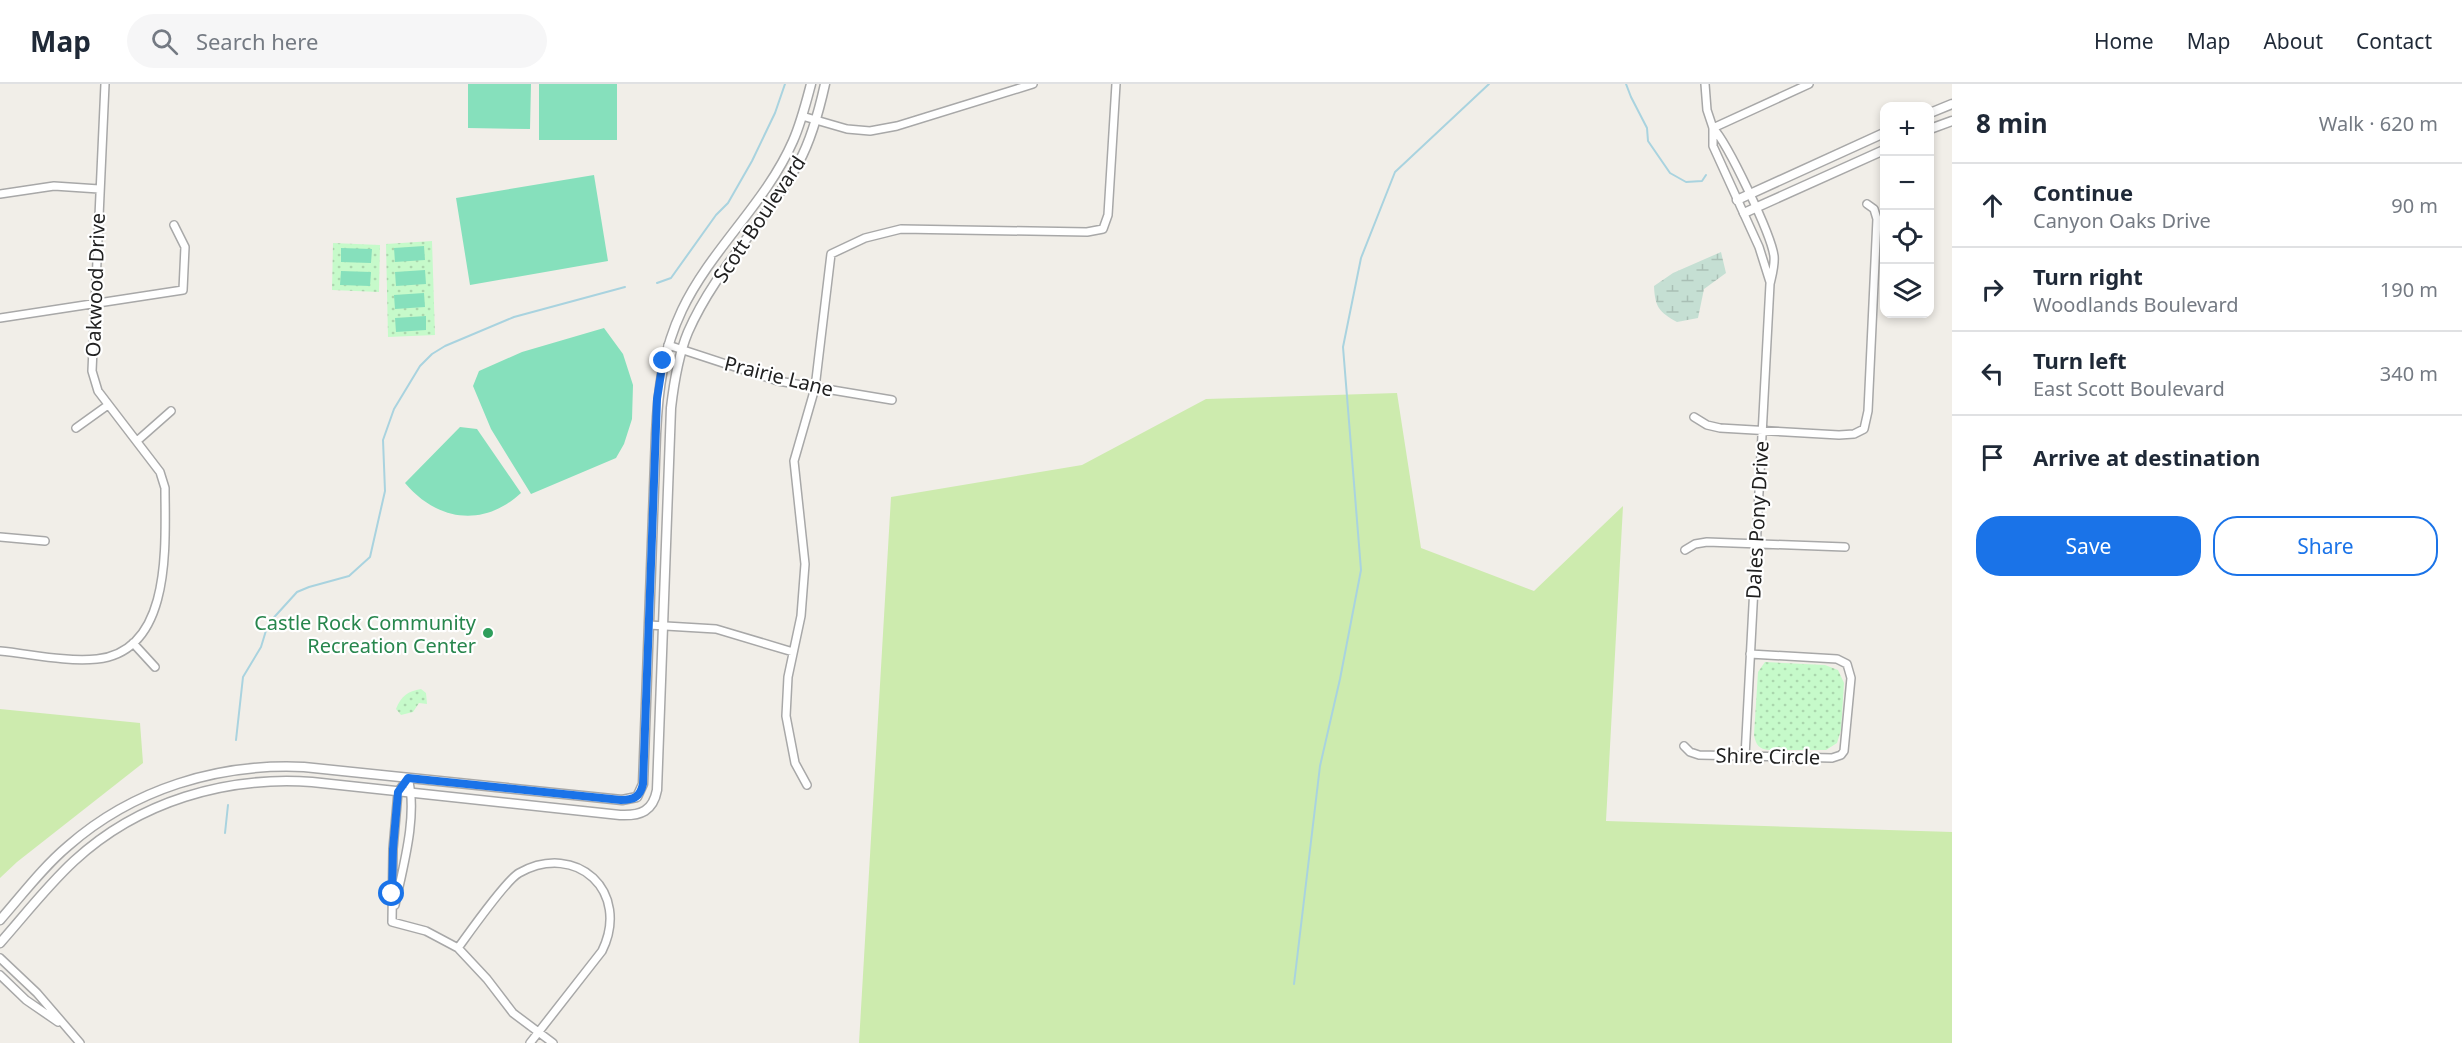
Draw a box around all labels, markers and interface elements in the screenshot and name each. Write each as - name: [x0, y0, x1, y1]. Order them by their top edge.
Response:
- search box: [127, 14, 547, 68]
- text: Map: [30, 22, 91, 60]
- icon: search: [148, 25, 181, 58]
- text: Search here: [196, 26, 318, 56]
- text: Home: [2094, 27, 2154, 55]
- text: Map: [2187, 27, 2230, 55]
- text: About: [2263, 27, 2323, 55]
- text: Contact: [2356, 27, 2432, 55]
- map controls: [1880, 102, 1934, 318]
- button: +: [1880, 102, 1934, 156]
- text: 8 min: [1976, 105, 2048, 141]
- text: Walk · 620 m: [2319, 110, 2438, 137]
- street label: Scott Boulevard: [707, 150, 811, 288]
- button: −: [1880, 156, 1934, 210]
- text: Continue: [2033, 177, 2133, 207]
- icon: ahead: [1976, 189, 2009, 222]
- text: 90 m: [2391, 192, 2438, 219]
- text: Canyon Oaks Drive: [2033, 207, 2211, 234]
- button: locate: [1880, 210, 1934, 264]
- street label: Oakwood Drive: [79, 212, 111, 358]
- text: Turn right: [2033, 261, 2143, 291]
- button: layers: [1880, 264, 1934, 318]
- icon: right: [1976, 273, 2009, 306]
- text: 190 m: [2380, 276, 2438, 303]
- text: Woodlands Boulevard: [2033, 291, 2239, 318]
- text: Turn left: [2033, 345, 2127, 375]
- route end: [649, 347, 675, 373]
- street label: Prairie Lane: [722, 349, 836, 403]
- icon: left: [1976, 357, 2009, 390]
- text: 340 m: [2380, 360, 2438, 387]
- text: East Scott Boulevard: [2033, 375, 2225, 402]
- street label: Dales Pony Drive: [1739, 440, 1775, 600]
- icon: arrive: [1976, 441, 2009, 474]
- text: Arrive at destination: [2033, 442, 2260, 472]
- button: Save: [1976, 516, 2201, 576]
- button: Share: [2213, 516, 2438, 576]
- place label: Castle Rock Community Recreation Center: [254, 609, 477, 659]
- marker: Castle Rock Community Recreation Center: [481, 626, 495, 640]
- street label: Shire Circle: [1715, 742, 1821, 770]
- route start: [378, 880, 404, 906]

